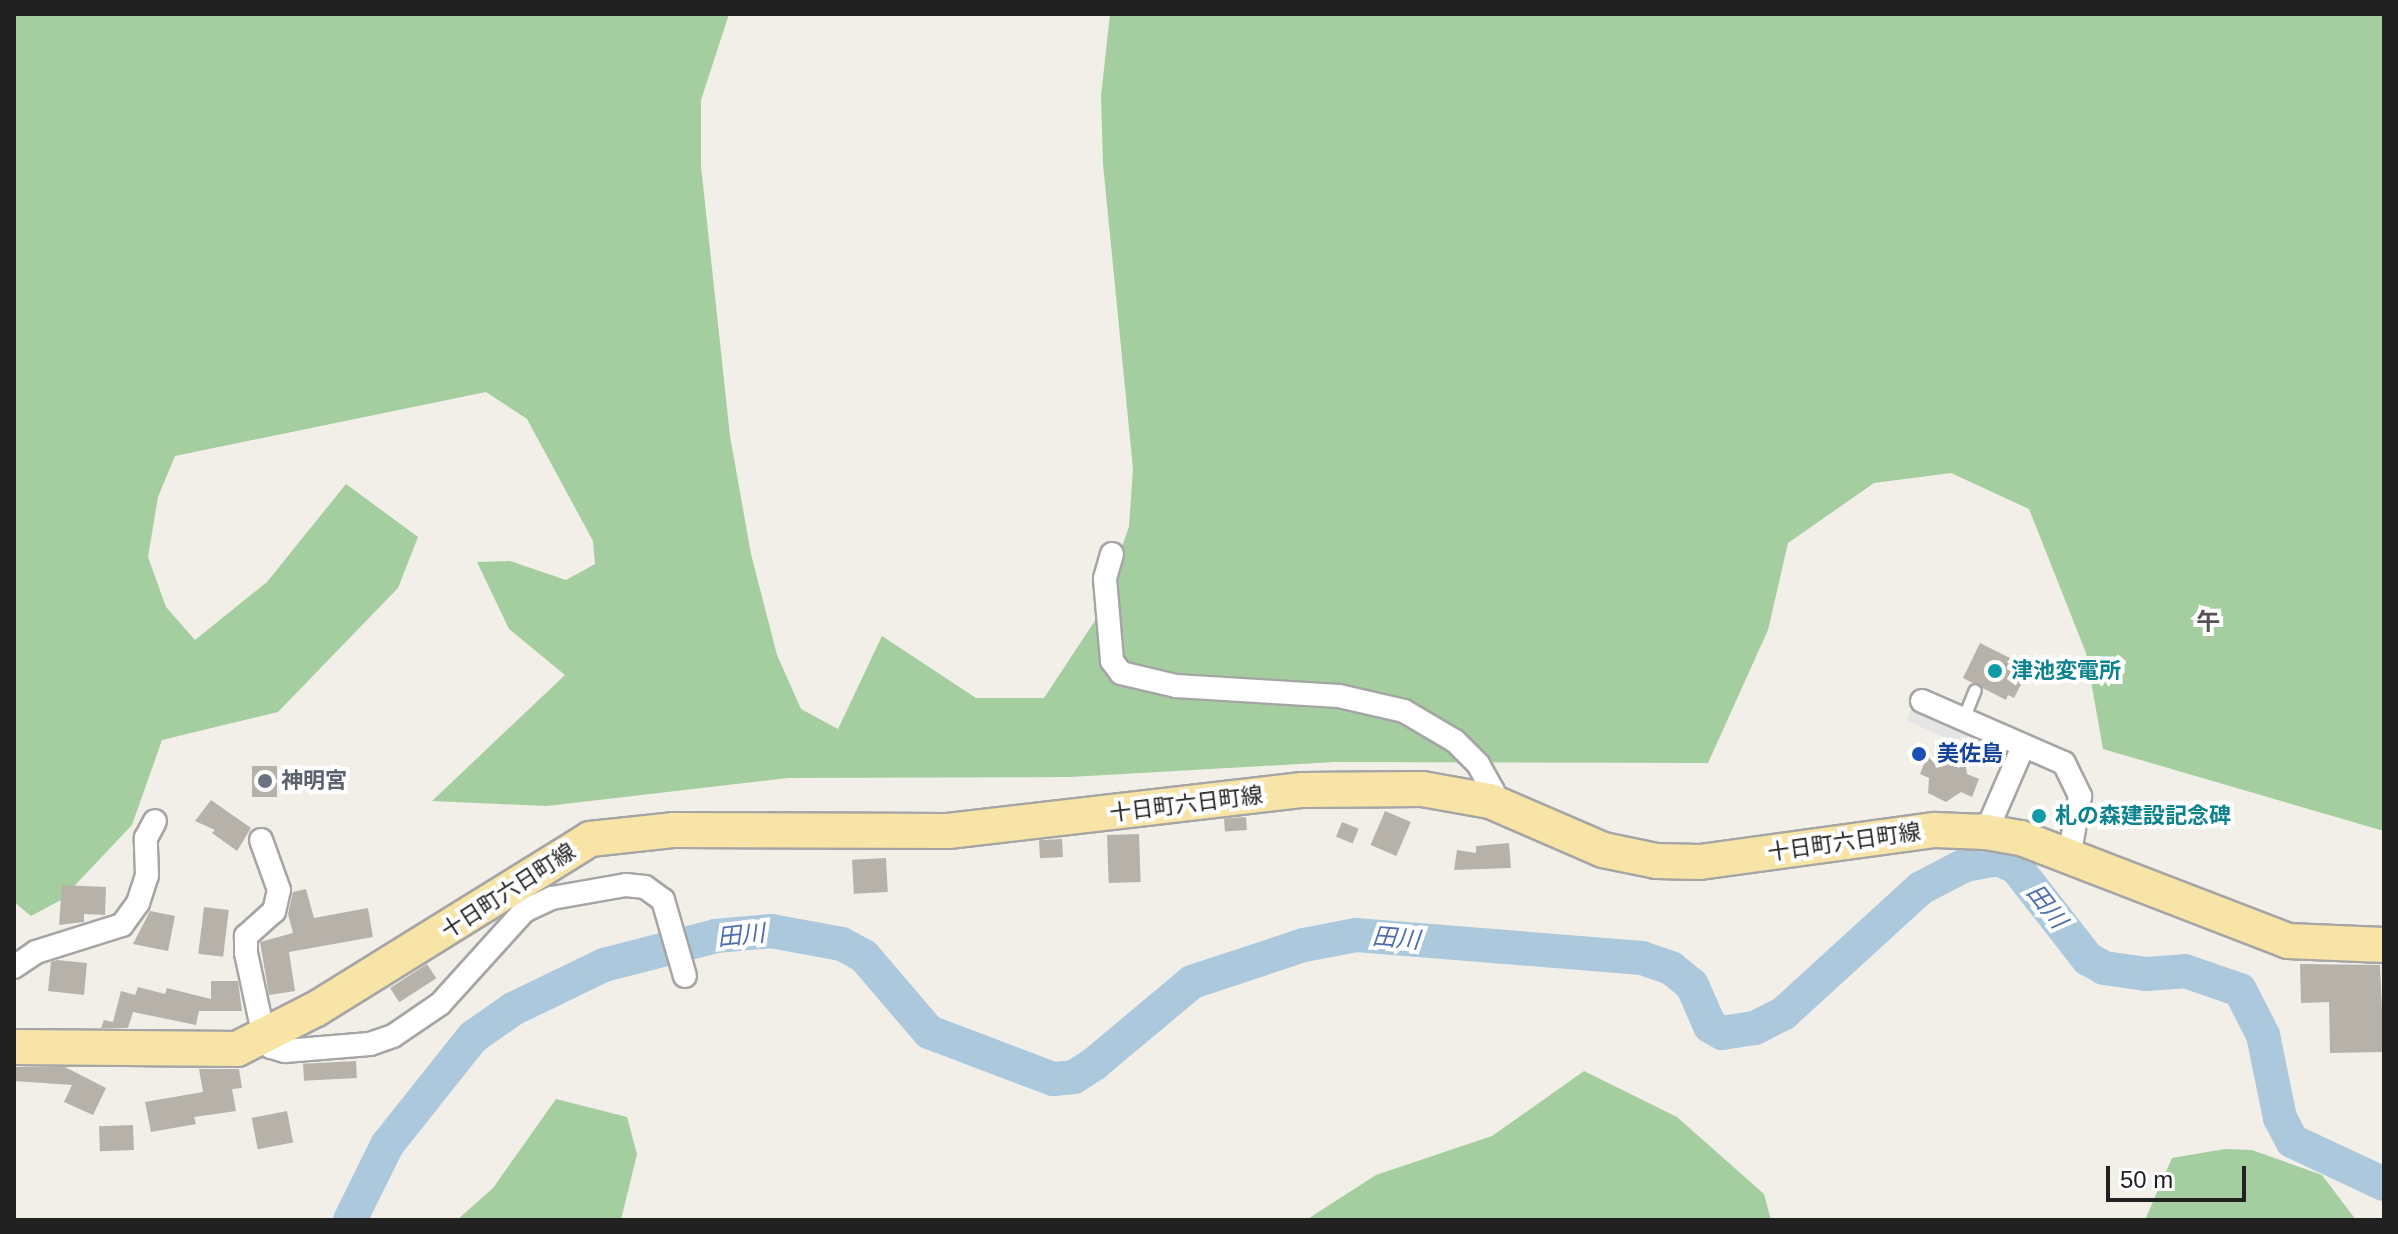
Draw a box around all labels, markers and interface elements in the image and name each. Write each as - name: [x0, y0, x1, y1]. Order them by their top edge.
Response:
- district label: 午: [2196, 608, 2220, 636]
- place label: 津池変電所: [2011, 658, 2121, 684]
- marker: 津池変電所: [1986, 662, 2004, 680]
- place label: 美佐島: [1937, 741, 2003, 767]
- marker: 美佐島: [1908, 743, 1930, 765]
- place label: 神明宮: [281, 768, 347, 794]
- marker: 神明宮: [256, 772, 274, 790]
- street label: 十日町六日町線: [1108, 782, 1264, 826]
- place label: 札の森建設記念碑: [2055, 803, 2231, 829]
- marker: 札の森建設記念碑: [2030, 807, 2048, 825]
- street label: 十日町六日町線: [1766, 818, 1922, 866]
- street label: 十日町六日町線: [436, 838, 580, 944]
- water label: 田川: [2021, 878, 2073, 934]
- water label: 田川: [716, 918, 766, 952]
- water label: 田川: [1371, 922, 1421, 954]
- scale bar: [2110, 1150, 2250, 1200]
- text: 50 m: [2120, 1166, 2173, 1193]

